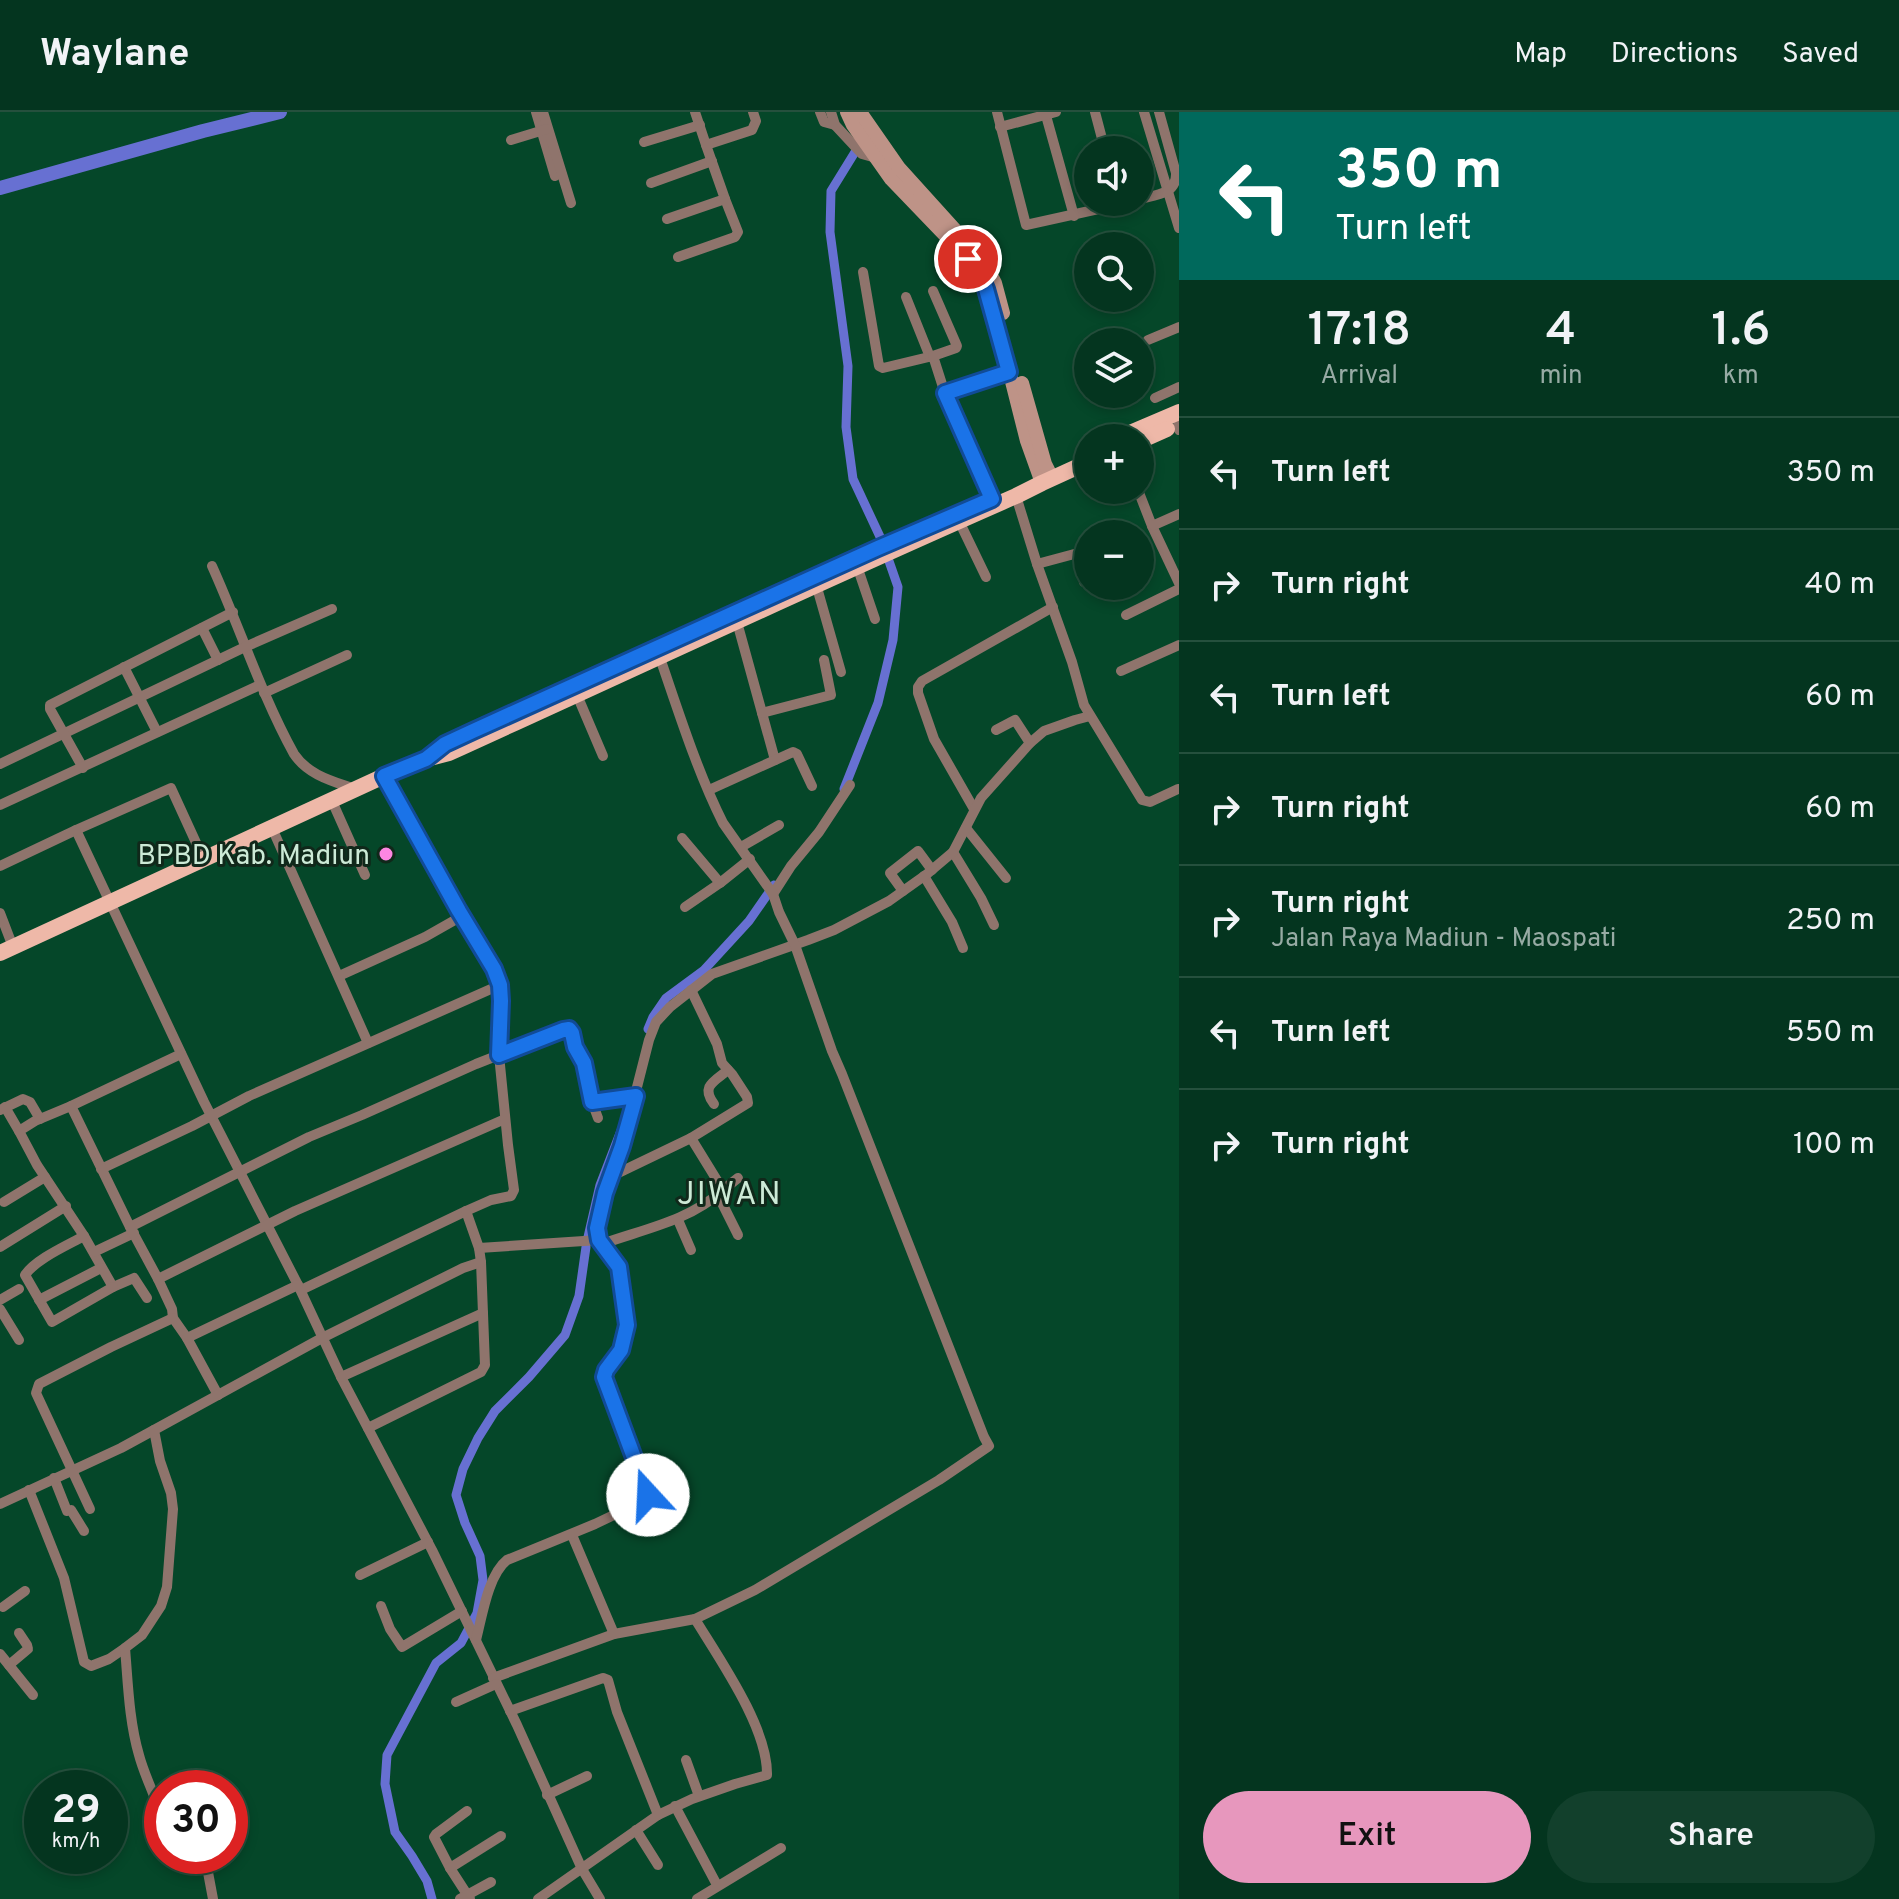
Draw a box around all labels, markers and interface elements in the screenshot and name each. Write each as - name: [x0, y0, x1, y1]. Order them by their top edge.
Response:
- text: Waylane: [40, 31, 189, 80]
- text: Map: [1514, 37, 1567, 73]
- text: Directions: [1611, 37, 1738, 73]
- text: Saved: [1782, 37, 1859, 73]
- map controls: [1074, 136, 1154, 600]
- button: sound: [1074, 136, 1154, 216]
- text: 350 m: [1335, 138, 1503, 208]
- icon: left: [1203, 144, 1307, 248]
- text: Turn left: [1335, 207, 1472, 253]
- pin: [934, 225, 1002, 293]
- button: search: [1074, 232, 1154, 312]
- icon: arrive: [946, 237, 990, 281]
- text: 17:18: [1307, 302, 1411, 362]
- text: 4: [1546, 302, 1576, 362]
- text: 1.6: [1711, 302, 1771, 362]
- button: layers: [1074, 328, 1154, 408]
- text: Arrival: [1320, 360, 1398, 393]
- text: min: [1539, 360, 1583, 393]
- text: km: [1723, 360, 1759, 393]
- button: +: [1074, 424, 1154, 504]
- icon: left: [1203, 451, 1247, 495]
- text: Turn left: [1271, 455, 1391, 492]
- text: 350 m: [1787, 455, 1875, 492]
- button: −: [1074, 520, 1154, 600]
- icon: right: [1203, 563, 1247, 607]
- text: Turn right: [1271, 567, 1409, 604]
- text: 40 m: [1805, 567, 1875, 604]
- icon: left: [1203, 675, 1247, 719]
- text: Turn left: [1271, 679, 1391, 716]
- text: 60 m: [1805, 679, 1875, 716]
- icon: right: [1203, 787, 1247, 831]
- text: Turn right: [1271, 791, 1409, 828]
- text: 60 m: [1805, 791, 1875, 828]
- place label: BPBD Kab. Madiun: [138, 839, 370, 875]
- marker: BPBD Kab. Madiun: [377, 845, 395, 863]
- text: Turn right: [1271, 886, 1409, 923]
- icon: right: [1203, 899, 1247, 943]
- text: 250 m: [1786, 903, 1875, 940]
- text: Jalan Raya Madiun - Maospati: [1271, 923, 1616, 956]
- icon: left: [1203, 1011, 1247, 1055]
- text: Turn left: [1271, 1015, 1391, 1052]
- text: 550 m: [1786, 1015, 1875, 1052]
- icon: right: [1203, 1123, 1247, 1167]
- text: Turn right: [1271, 1127, 1409, 1164]
- text: 100 m: [1793, 1127, 1875, 1164]
- district label: JIWAN: [677, 1176, 783, 1216]
- position arrow: [606, 1453, 690, 1537]
- speed limit sign: 30: [144, 1770, 248, 1874]
- text: 29: [51, 1787, 101, 1837]
- button: Exit: [1203, 1791, 1531, 1883]
- button: Share: [1547, 1791, 1875, 1883]
- text: km/h: [52, 1829, 100, 1855]

